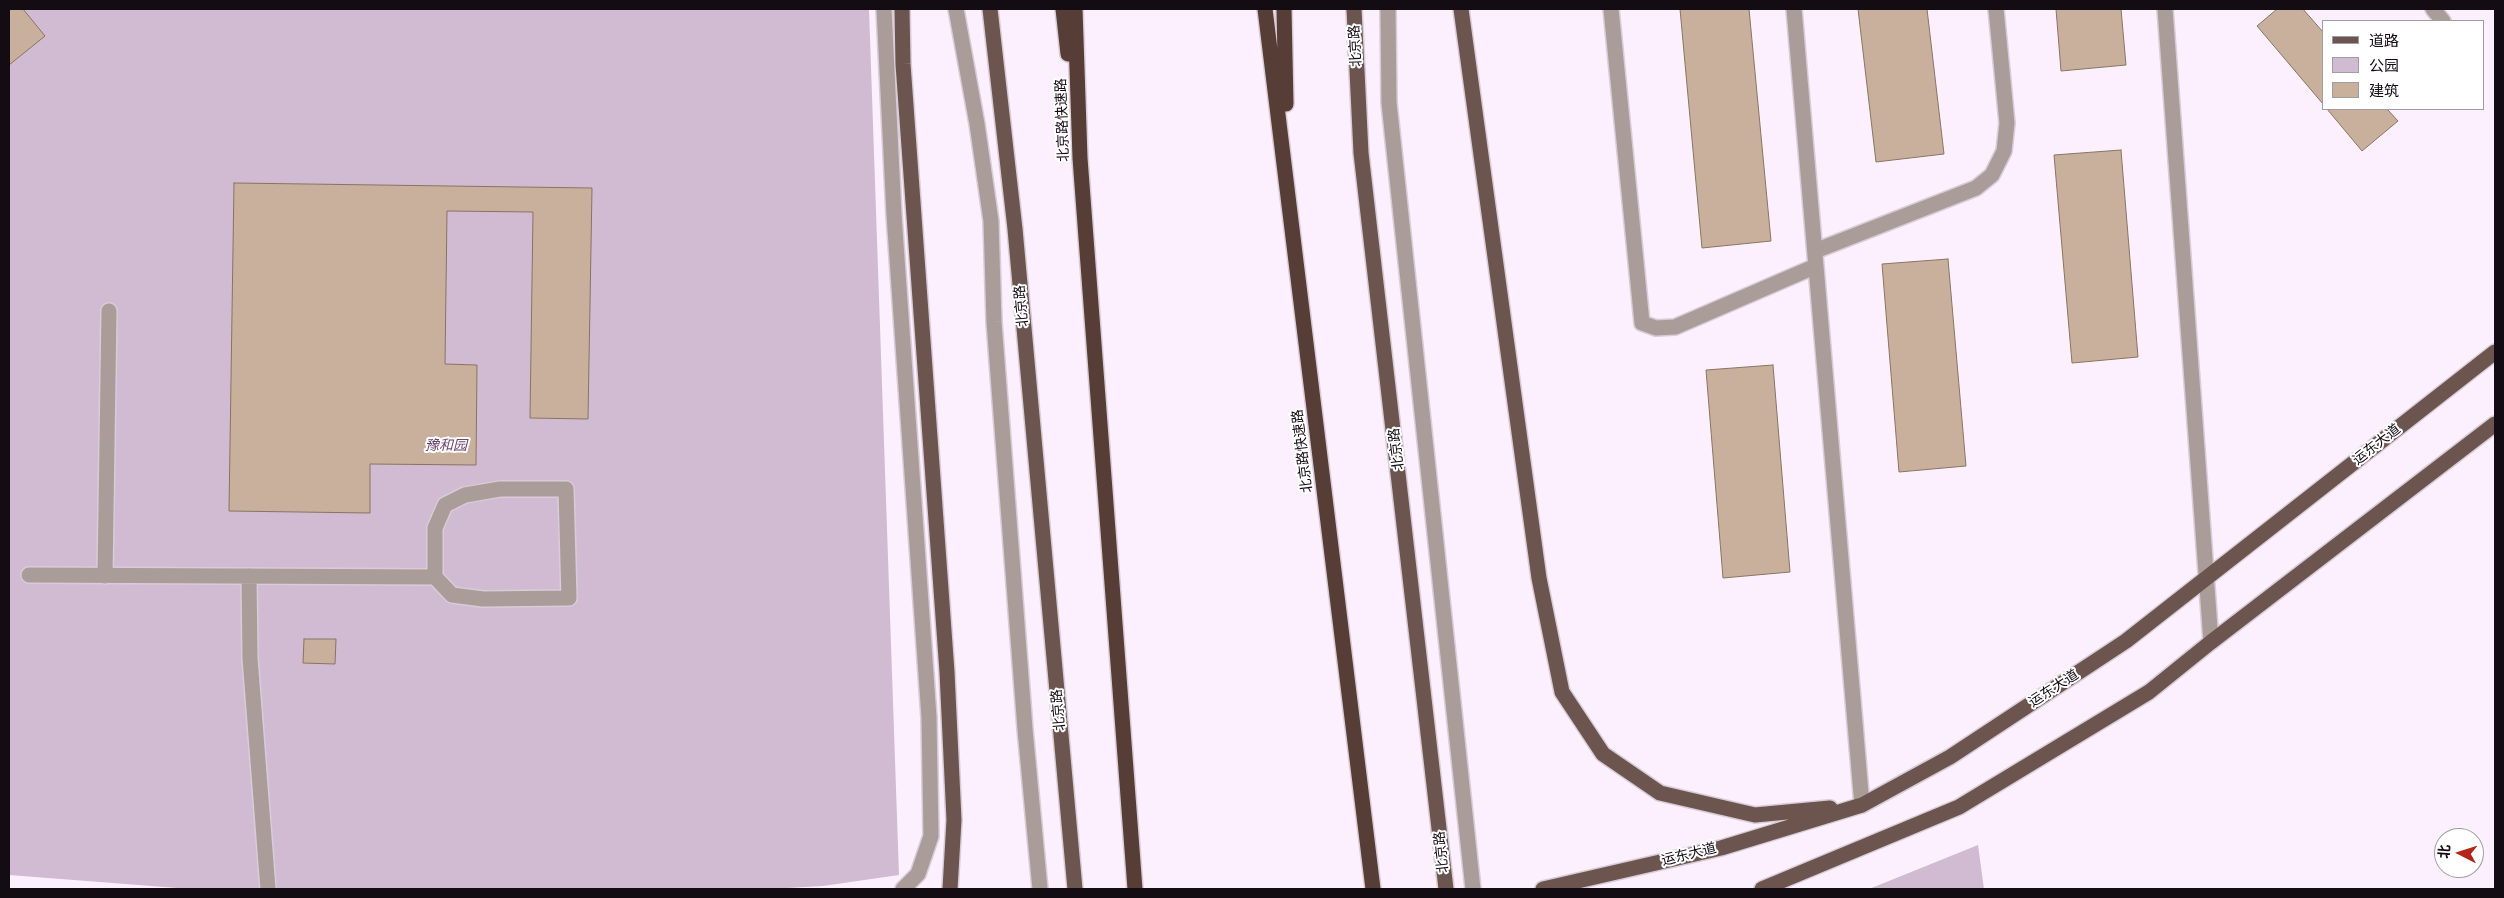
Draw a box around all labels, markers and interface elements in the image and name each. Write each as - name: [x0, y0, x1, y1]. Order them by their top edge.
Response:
- legend: [2322, 20, 2484, 110]
- street label: 北京路: [1347, 25, 1365, 67]
- text: 道路: [2369, 33, 2399, 49]
- text: 公园: [2369, 58, 2399, 74]
- street label: 北京路快速路: [1053, 78, 1073, 162]
- text: 建筑: [2369, 83, 2399, 99]
- street label: 北京路: [1012, 284, 1032, 328]
- street label: 北京路快速路: [1290, 408, 1316, 494]
- street label: 运东大道: [2350, 421, 2404, 469]
- street label: 北京路: [1386, 427, 1408, 471]
- park label: 豫和园: [425, 438, 467, 454]
- street label: 运东大道: [2026, 667, 2082, 711]
- street label: 北京路: [1049, 688, 1069, 732]
- north arrow: [2434, 828, 2484, 878]
- street label: 北京路: [1431, 830, 1453, 874]
- street label: 运东大道: [1660, 840, 1718, 870]
- text: 北: [2436, 844, 2453, 859]

